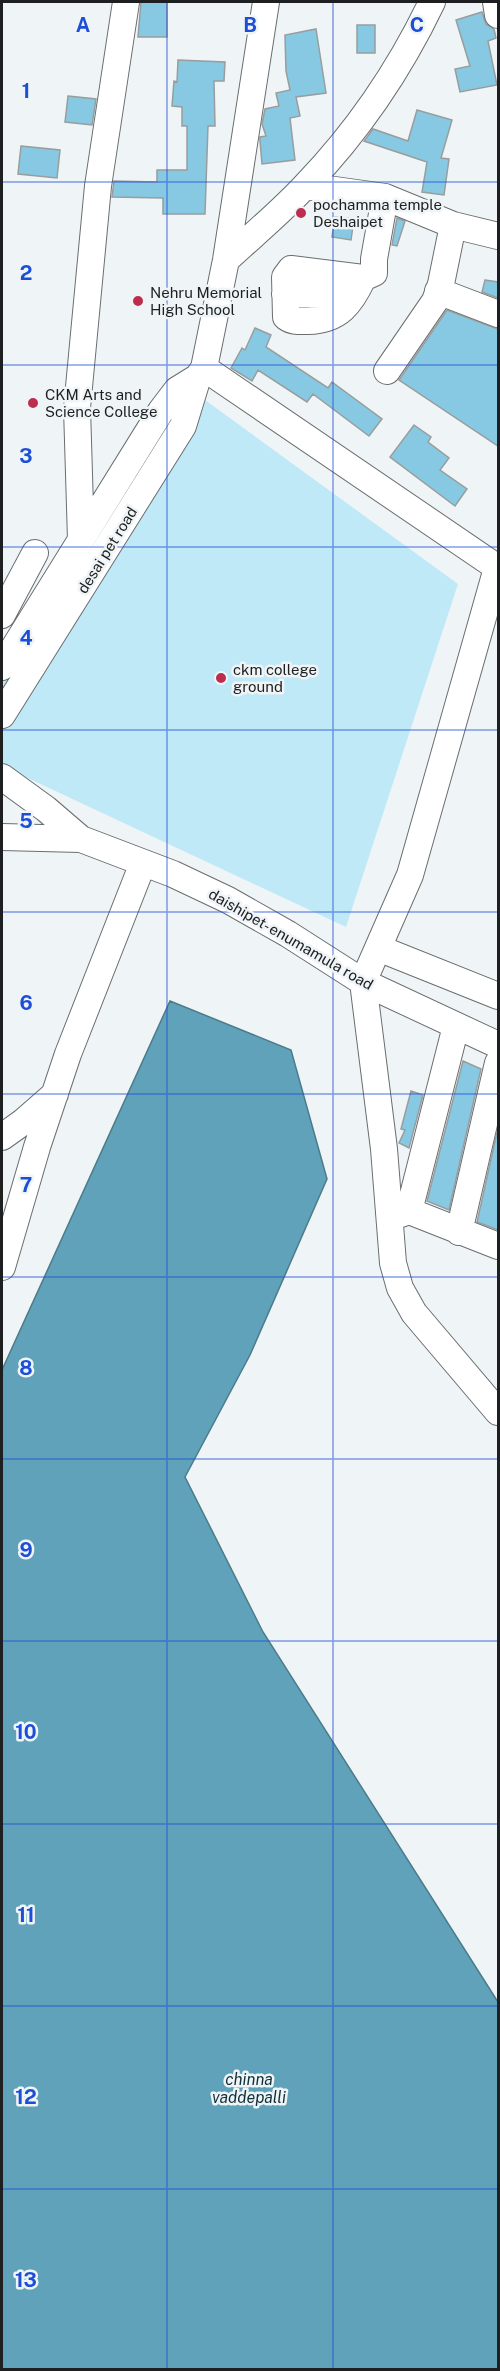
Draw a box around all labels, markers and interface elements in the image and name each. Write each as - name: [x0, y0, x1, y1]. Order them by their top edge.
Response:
- text: A: [76, 13, 90, 37]
- text: B: [243, 13, 257, 37]
- text: C: [410, 13, 424, 37]
- text: 1: [22, 79, 30, 103]
- place label: pochamma temple Deshaipet: [313, 196, 442, 230]
- marker: pochamma temple Deshaipet: [294, 206, 308, 220]
- text: 2: [20, 261, 32, 285]
- place label: Nehru Memorial High School: [150, 284, 262, 318]
- marker: Nehru Memorial High School: [131, 294, 145, 308]
- place label: CKM Arts and Science College: [45, 386, 157, 420]
- marker: CKM Arts and Science College: [26, 396, 40, 410]
- text: 3: [19, 444, 33, 468]
- street label: desai pet road: [74, 504, 140, 596]
- text: 4: [19, 626, 33, 650]
- place label: ckm college ground: [233, 661, 317, 695]
- marker: ckm college ground: [214, 671, 228, 685]
- text: 5: [19, 809, 33, 833]
- street label: daishipet- enumamula road: [206, 885, 376, 993]
- text: 6: [19, 991, 33, 1015]
- text: 7: [20, 1173, 32, 1197]
- text: 8: [19, 1356, 33, 1380]
- text: 9: [19, 1538, 33, 1562]
- text: 10: [15, 1720, 37, 1744]
- text: 11: [17, 1903, 35, 1927]
- water label: chinna vaddepalli: [212, 2070, 286, 2107]
- text: 12: [15, 2085, 37, 2109]
- text: 13: [15, 2268, 37, 2292]

